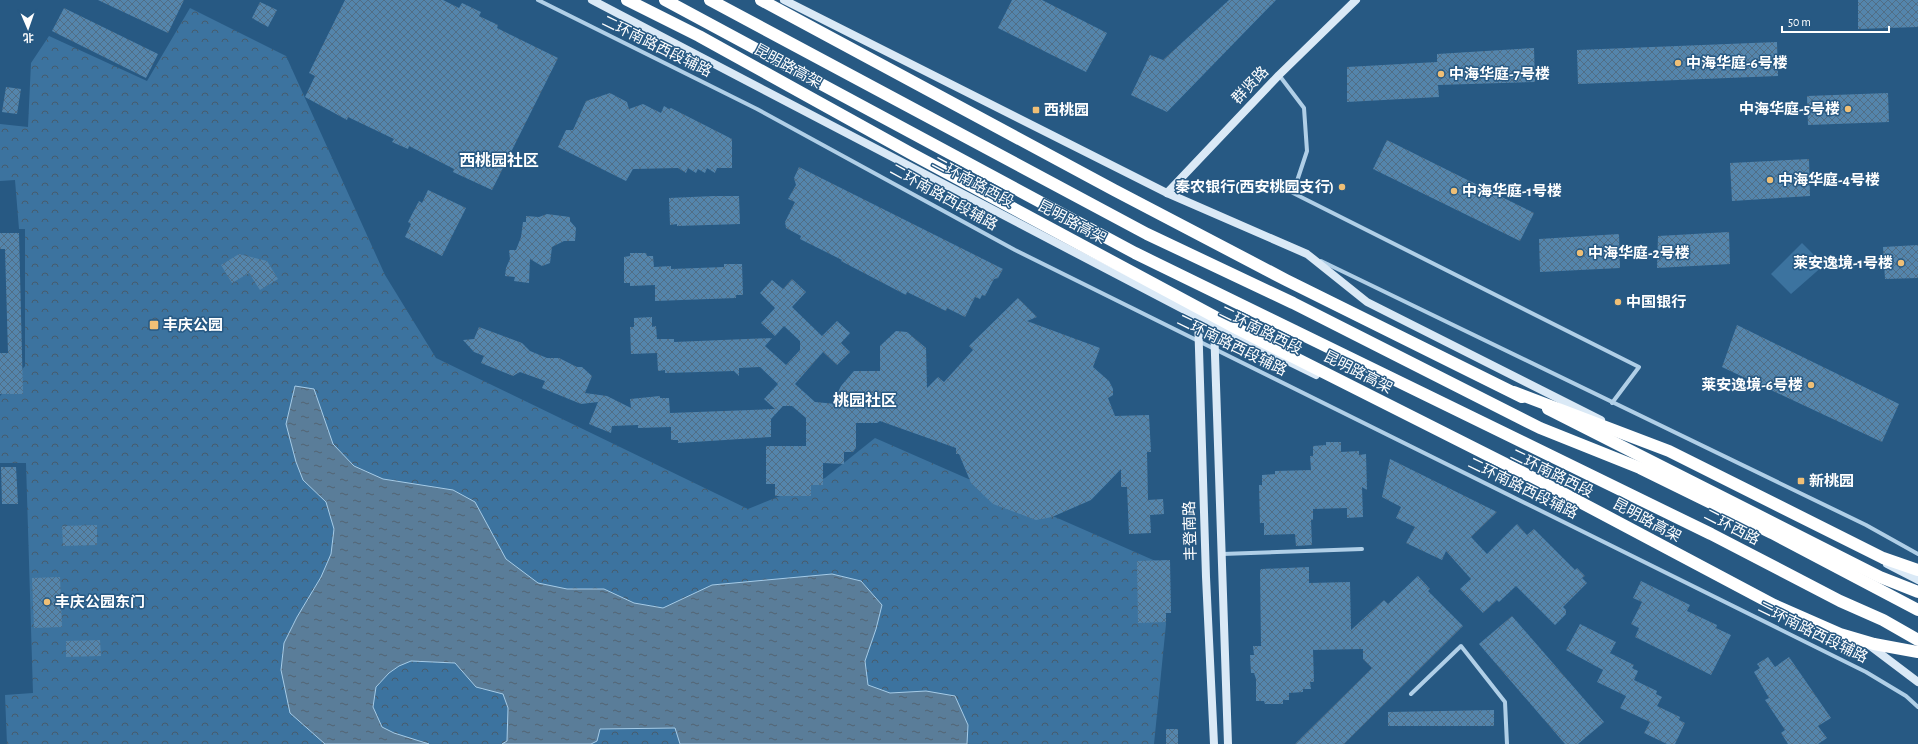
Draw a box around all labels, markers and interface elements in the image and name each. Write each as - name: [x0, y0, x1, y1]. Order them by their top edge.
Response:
- north arrow: [8, 8, 48, 48]
- scale bar: [1782, 8, 1889, 34]
- street label: 二环南路西段辅路: [600, 13, 714, 79]
- text: 50 m: [1788, 16, 1811, 28]
- text: 北: [23, 32, 34, 43]
- street label: 昆明路高架: [751, 41, 825, 91]
- place label: 中海华庭-6号楼: [1686, 54, 1788, 71]
- marker: 中海华庭-6号楼: [1673, 58, 1683, 68]
- street label: 群贤路: [1229, 63, 1271, 107]
- place label: 中海华庭-7号楼: [1449, 65, 1550, 82]
- marker: 中海华庭-7号楼: [1436, 69, 1446, 79]
- place label: 中海华庭-5号楼: [1739, 100, 1840, 117]
- place label: 西桃园: [1044, 102, 1089, 118]
- marker: 中海华庭-5号楼: [1843, 104, 1853, 114]
- marker: 西桃园: [1031, 105, 1041, 115]
- district label: 西桃园社区: [459, 151, 539, 169]
- street label: 二环南路西段: [930, 154, 1016, 210]
- street label: 二环南路西段辅路: [888, 161, 1000, 233]
- place label: 中海华庭-4号楼: [1778, 171, 1880, 188]
- marker: 中海华庭-4号楼: [1765, 175, 1775, 185]
- place label: 秦农银行(西安桃园支行): [1175, 179, 1334, 195]
- marker: 秦农银行(西安桃园支行): [1337, 182, 1347, 192]
- place label: 中海华庭-1号楼: [1462, 182, 1562, 199]
- marker: 中海华庭-1号楼: [1449, 186, 1459, 196]
- street label: 昆明路高架: [1035, 197, 1109, 247]
- place label: 中海华庭-2号楼: [1588, 244, 1690, 261]
- marker: 中海华庭-2号楼: [1575, 248, 1585, 258]
- place label: 莱安逸境-1号楼: [1793, 254, 1893, 271]
- marker: 莱安逸境-1号楼: [1896, 258, 1906, 268]
- place label: 中国银行: [1626, 294, 1686, 310]
- marker: 中国银行: [1613, 297, 1623, 307]
- street label: 二环南路西段: [1217, 303, 1305, 357]
- street label: 二环南路西段辅路: [1175, 312, 1289, 378]
- place label: 丰庆公园: [163, 317, 223, 333]
- marker: 丰庆公园: [148, 319, 160, 331]
- street label: 昆明路高架: [1321, 348, 1395, 396]
- place label: 莱安逸境-6号楼: [1701, 376, 1803, 393]
- marker: 莱安逸境-6号楼: [1806, 380, 1816, 390]
- district label: 桃园社区: [833, 391, 897, 409]
- street label: 二环南路西段: [1508, 446, 1596, 500]
- street label: 二环南路西段辅路: [1466, 455, 1580, 521]
- place label: 新桃园: [1809, 473, 1854, 489]
- marker: 新桃园: [1796, 476, 1806, 486]
- street label: 昆明路高架: [1610, 495, 1684, 545]
- street label: 丰登南路: [1181, 501, 1199, 561]
- street label: 二环西路: [1702, 506, 1762, 548]
- place label: 丰庆公园东门: [55, 594, 145, 610]
- marker: 丰庆公园东门: [42, 597, 52, 607]
- street label: 二环南路西段辅路: [1756, 599, 1870, 665]

